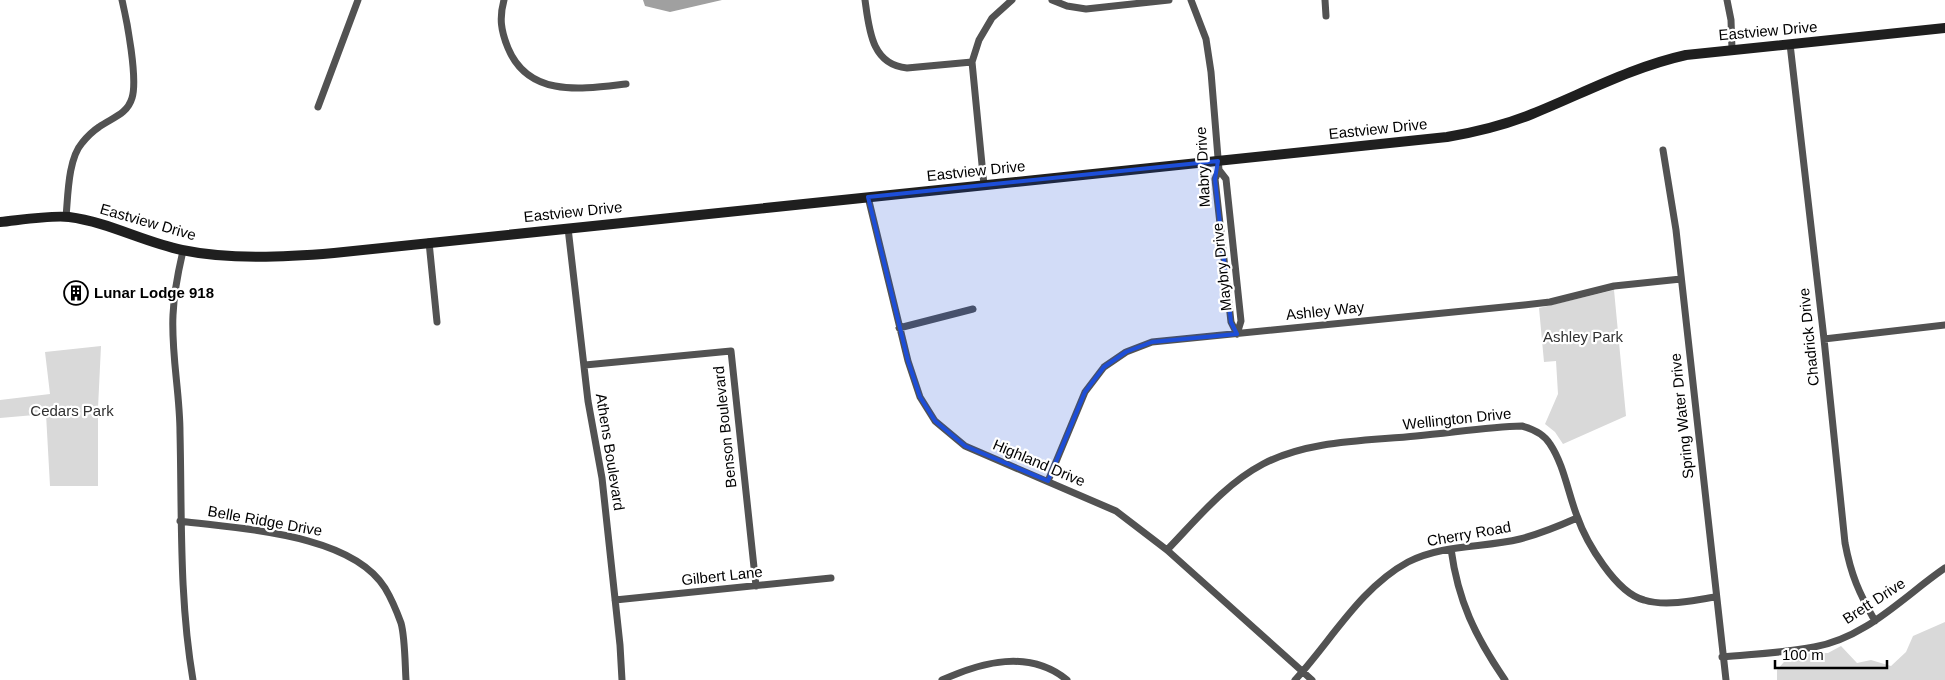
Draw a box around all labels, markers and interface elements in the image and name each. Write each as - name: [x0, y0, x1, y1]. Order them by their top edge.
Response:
- street label: Eastview Drive: [1718, 18, 1818, 43]
- street label: Eastview Drive: [1328, 115, 1428, 142]
- street label: Mabry Drive: [1192, 126, 1213, 208]
- street label: Eastview Drive: [926, 157, 1026, 184]
- street label: Eastview Drive: [523, 198, 623, 225]
- street label: Eastview Drive: [98, 200, 198, 243]
- street label: Maybry Drive: [1208, 222, 1235, 312]
- building icon: Lunar Lodge 918: [63, 280, 89, 306]
- place label: Lunar Lodge 918: [94, 284, 214, 301]
- street label: Chadrick Drive: [1795, 287, 1822, 387]
- street label: Ashley Way: [1285, 298, 1365, 323]
- park label: Ashley Park: [1543, 328, 1624, 345]
- street label: Spring Water Drive: [1666, 352, 1697, 480]
- street label: Benson Boulevard: [710, 365, 739, 489]
- street label: Athens Boulevard: [593, 392, 628, 512]
- park label: Cedars Park: [30, 402, 114, 419]
- street label: Wellington Drive: [1402, 404, 1512, 433]
- street label: Highland Drive: [991, 435, 1088, 490]
- street label: Belle Ridge Drive: [207, 502, 324, 539]
- street label: Cherry Road: [1426, 518, 1512, 549]
- street label: Gilbert Lane: [680, 563, 763, 588]
- street label: Brett Drive: [1839, 574, 1908, 627]
- scale bar: [1775, 638, 1888, 670]
- text: 100 m: [1782, 646, 1824, 663]

